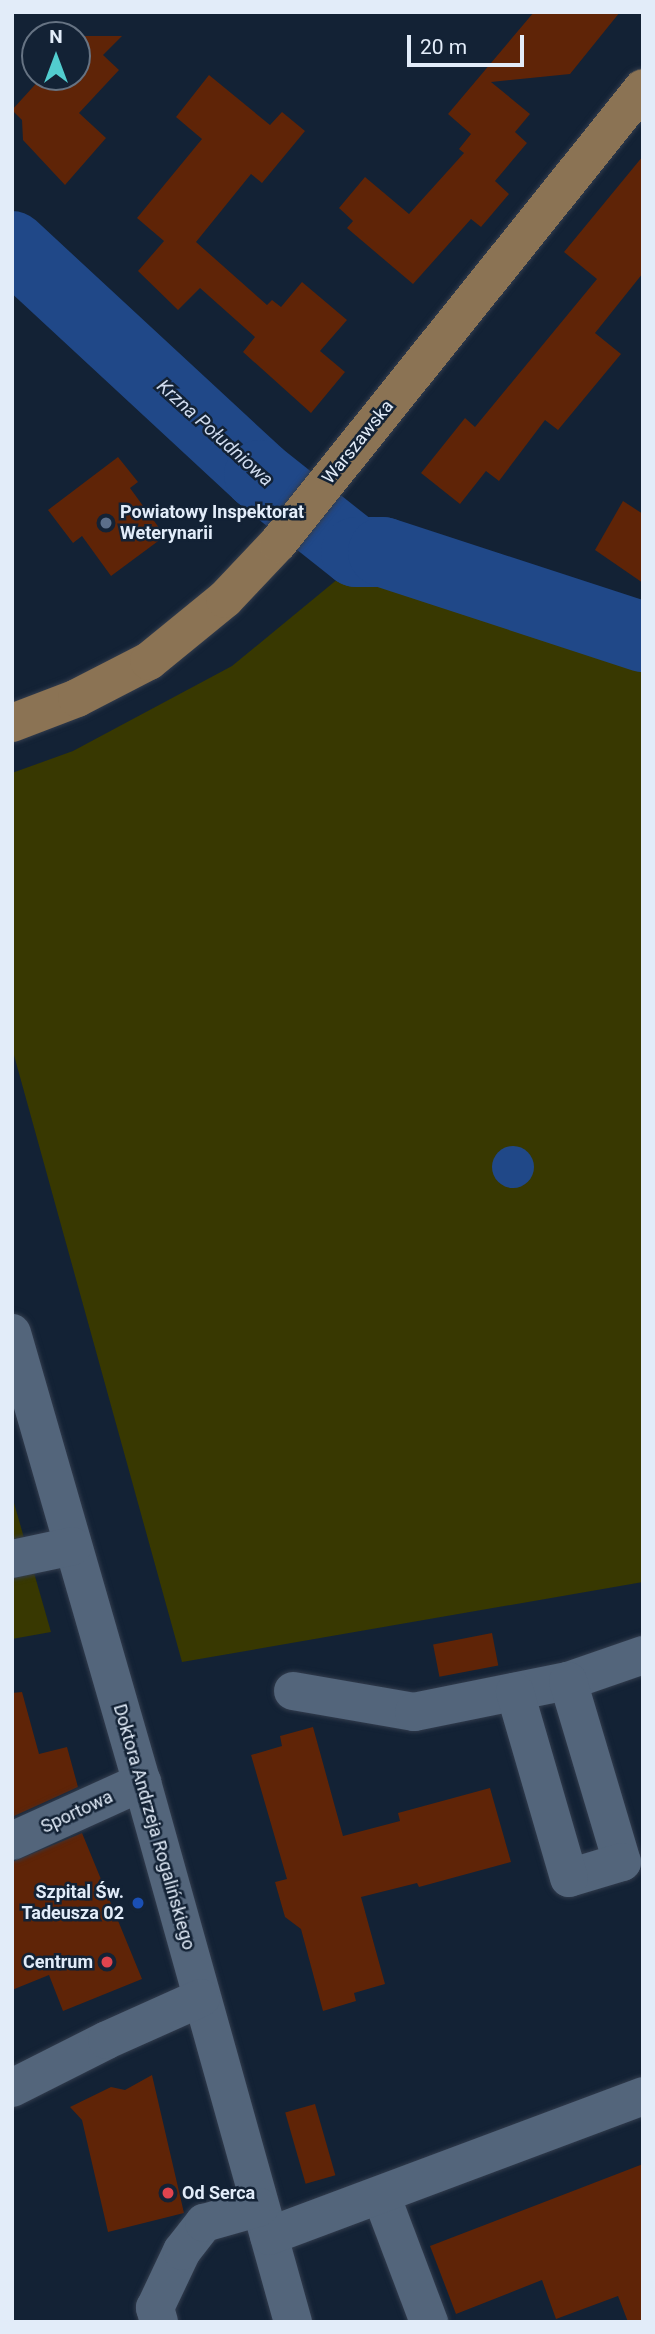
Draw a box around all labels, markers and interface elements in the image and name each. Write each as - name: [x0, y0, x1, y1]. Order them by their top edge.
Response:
- north arrow: [21, 21, 91, 91]
- scale bar: [410, 21, 527, 65]
- text: N: [49, 25, 63, 48]
- text: 20 m: [420, 35, 467, 59]
- water label: Krzna Południowa: [152, 375, 278, 491]
- street label: Warszawska: [318, 396, 398, 488]
- place label: Powiatowy Inspektorat Weterynarii: [120, 502, 304, 544]
- marker: Powiatowy Inspektorat Weterynarii: [98, 515, 114, 531]
- street label: Doktora Andrzeja Rogalińskiego: [109, 1702, 199, 1952]
- street label: Sportowa: [38, 1786, 116, 1838]
- place label: Szpital Św. Tadeusza 02: [21, 1882, 124, 1924]
- marker: Szpital Św. Tadeusza 02: [130, 1895, 146, 1911]
- place label: Centrum: [23, 1951, 93, 1973]
- marker: Centrum: [99, 1954, 115, 1970]
- place label: Od Serca: [182, 2182, 255, 2204]
- marker: Od Serca: [160, 2185, 176, 2201]

